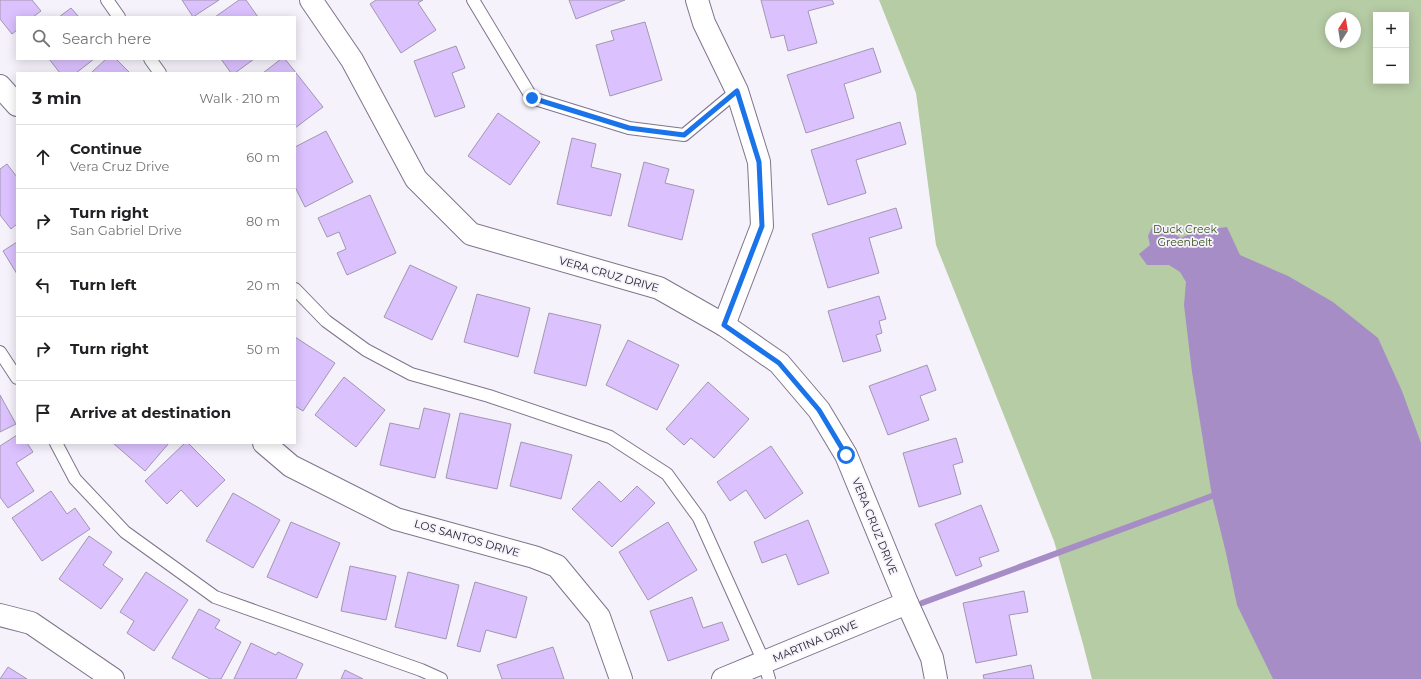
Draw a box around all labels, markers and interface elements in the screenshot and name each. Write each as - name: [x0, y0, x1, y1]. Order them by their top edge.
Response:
- north arrow: [1325, 12, 1361, 48]
- map controls: [1373, 12, 1409, 84]
- button: +: [1373, 12, 1409, 48]
- search box: [16, 16, 296, 60]
- icon: search: [30, 27, 52, 49]
- text: Search here: [62, 29, 151, 48]
- button: −: [1373, 48, 1409, 84]
- text: 3 min: [32, 88, 82, 108]
- route end: [523, 89, 541, 107]
- text: Walk · 210 m: [199, 90, 280, 106]
- text: Continue: [70, 139, 142, 158]
- icon: ahead: [32, 146, 54, 168]
- text: 60 m: [246, 149, 280, 165]
- text: Vera Cruz Drive: [70, 158, 169, 174]
- text: Turn right: [70, 203, 149, 222]
- icon: right: [32, 210, 54, 232]
- text: 80 m: [246, 213, 280, 229]
- text: San Gabriel Drive: [70, 222, 182, 238]
- park label: Duck Creek Greenbelt: [1153, 222, 1217, 249]
- street label: VERA CRUZ DRIVE: [557, 253, 661, 295]
- icon: left: [32, 274, 54, 296]
- text: Turn left: [70, 275, 137, 294]
- text: 20 m: [247, 277, 280, 293]
- icon: right: [32, 338, 54, 360]
- text: Turn right: [70, 339, 149, 358]
- text: 50 m: [247, 341, 280, 357]
- icon: arrive: [32, 402, 54, 424]
- text: Arrive at destination: [70, 403, 231, 422]
- route start: [837, 446, 855, 464]
- street label: VERA CRUZ DRIVE: [849, 476, 901, 576]
- street label: LOS SANTOS DRIVE: [413, 516, 521, 560]
- street label: MARTINA DRIVE: [771, 617, 859, 665]

